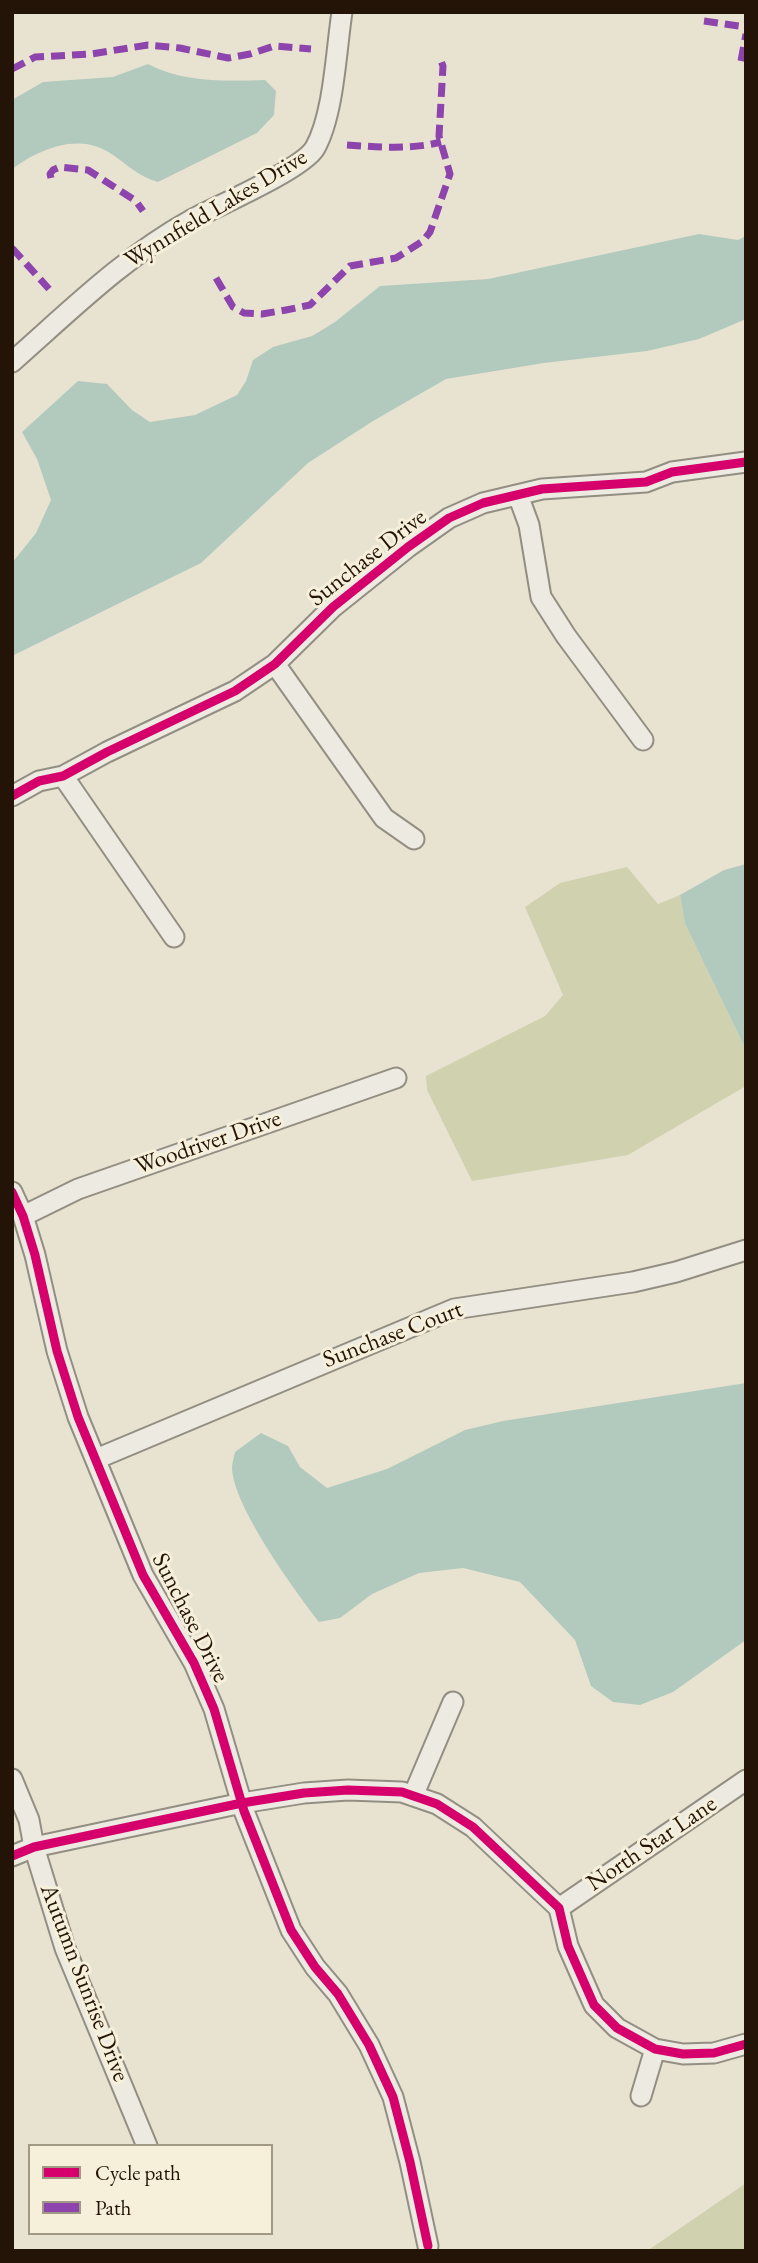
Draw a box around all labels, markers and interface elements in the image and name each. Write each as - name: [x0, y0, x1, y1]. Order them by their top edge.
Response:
- street label: Wynnfield Lakes Drive: [119, 143, 313, 275]
- street label: Sunchase Drive: [303, 503, 433, 613]
- street label: Woodriver Drive: [131, 1105, 285, 1181]
- street label: Sunchase Court: [319, 1295, 467, 1375]
- street label: Sunchase Drive: [145, 1548, 235, 1688]
- street label: North Star Lane: [582, 1790, 722, 1898]
- street label: Autumn Sunrise Drive: [33, 1880, 135, 2086]
- legend: [28, 2144, 273, 2235]
- text: Cycle path: [95, 2159, 181, 2186]
- text: Path: [95, 2194, 131, 2221]

